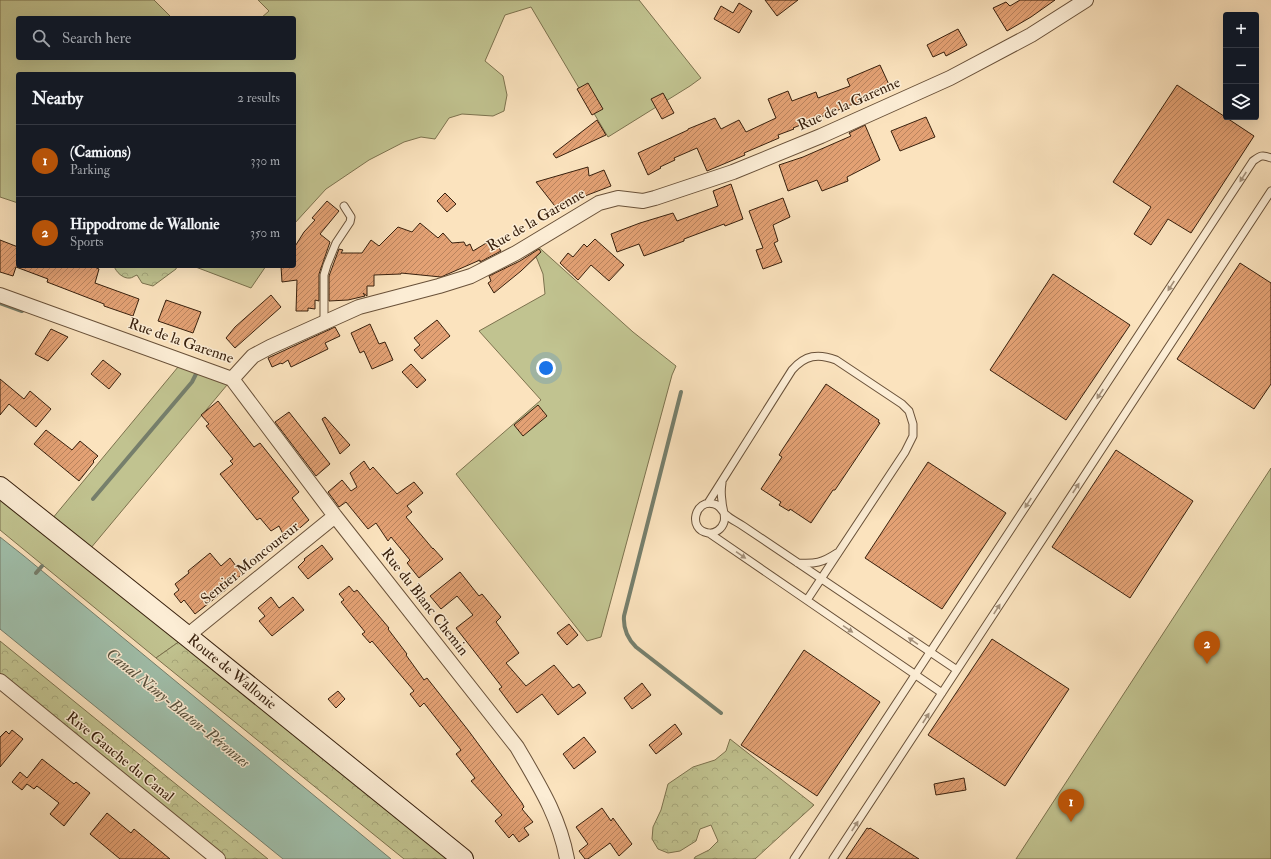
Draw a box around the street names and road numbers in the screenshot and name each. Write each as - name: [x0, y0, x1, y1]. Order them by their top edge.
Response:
- street label: Rue de la Garenne: [795, 73, 903, 135]
- street label: Rue de la Garenne: [484, 184, 588, 256]
- street label: Rue de la Garenne: [126, 314, 236, 368]
- street label: Sentier Moncoureur: [197, 517, 303, 609]
- street label: Rue du Blanc Chemin: [377, 544, 473, 660]
- street label: Route de Wallonie: [183, 630, 281, 714]
- street label: Rive Gauche du Canal: [62, 708, 178, 806]

